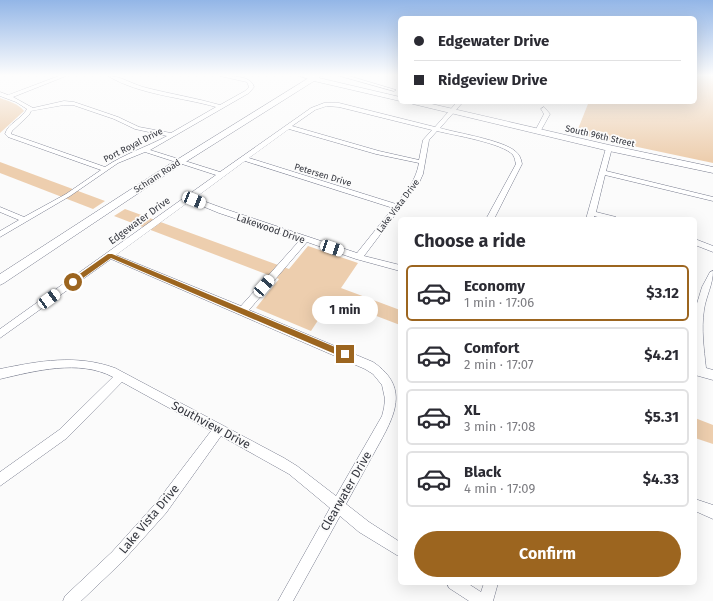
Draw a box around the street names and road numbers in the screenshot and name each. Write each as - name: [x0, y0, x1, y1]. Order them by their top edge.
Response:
- street label: South 96th Street: [564, 123, 637, 149]
- street label: Port Royal Drive: [102, 126, 164, 164]
- street label: Schram Road: [132, 157, 182, 195]
- street label: Petersen Drive: [293, 162, 353, 188]
- street label: Lake Vista Drive: [375, 177, 421, 235]
- street label: Edgewater Drive: [107, 195, 173, 247]
- street label: Lakewood Drive: [235, 212, 307, 246]
- street label: Southview Drive: [169, 398, 253, 452]
- street label: Clearwater Drive: [318, 449, 374, 533]
- street label: Lake Vista Drive: [116, 482, 182, 556]

